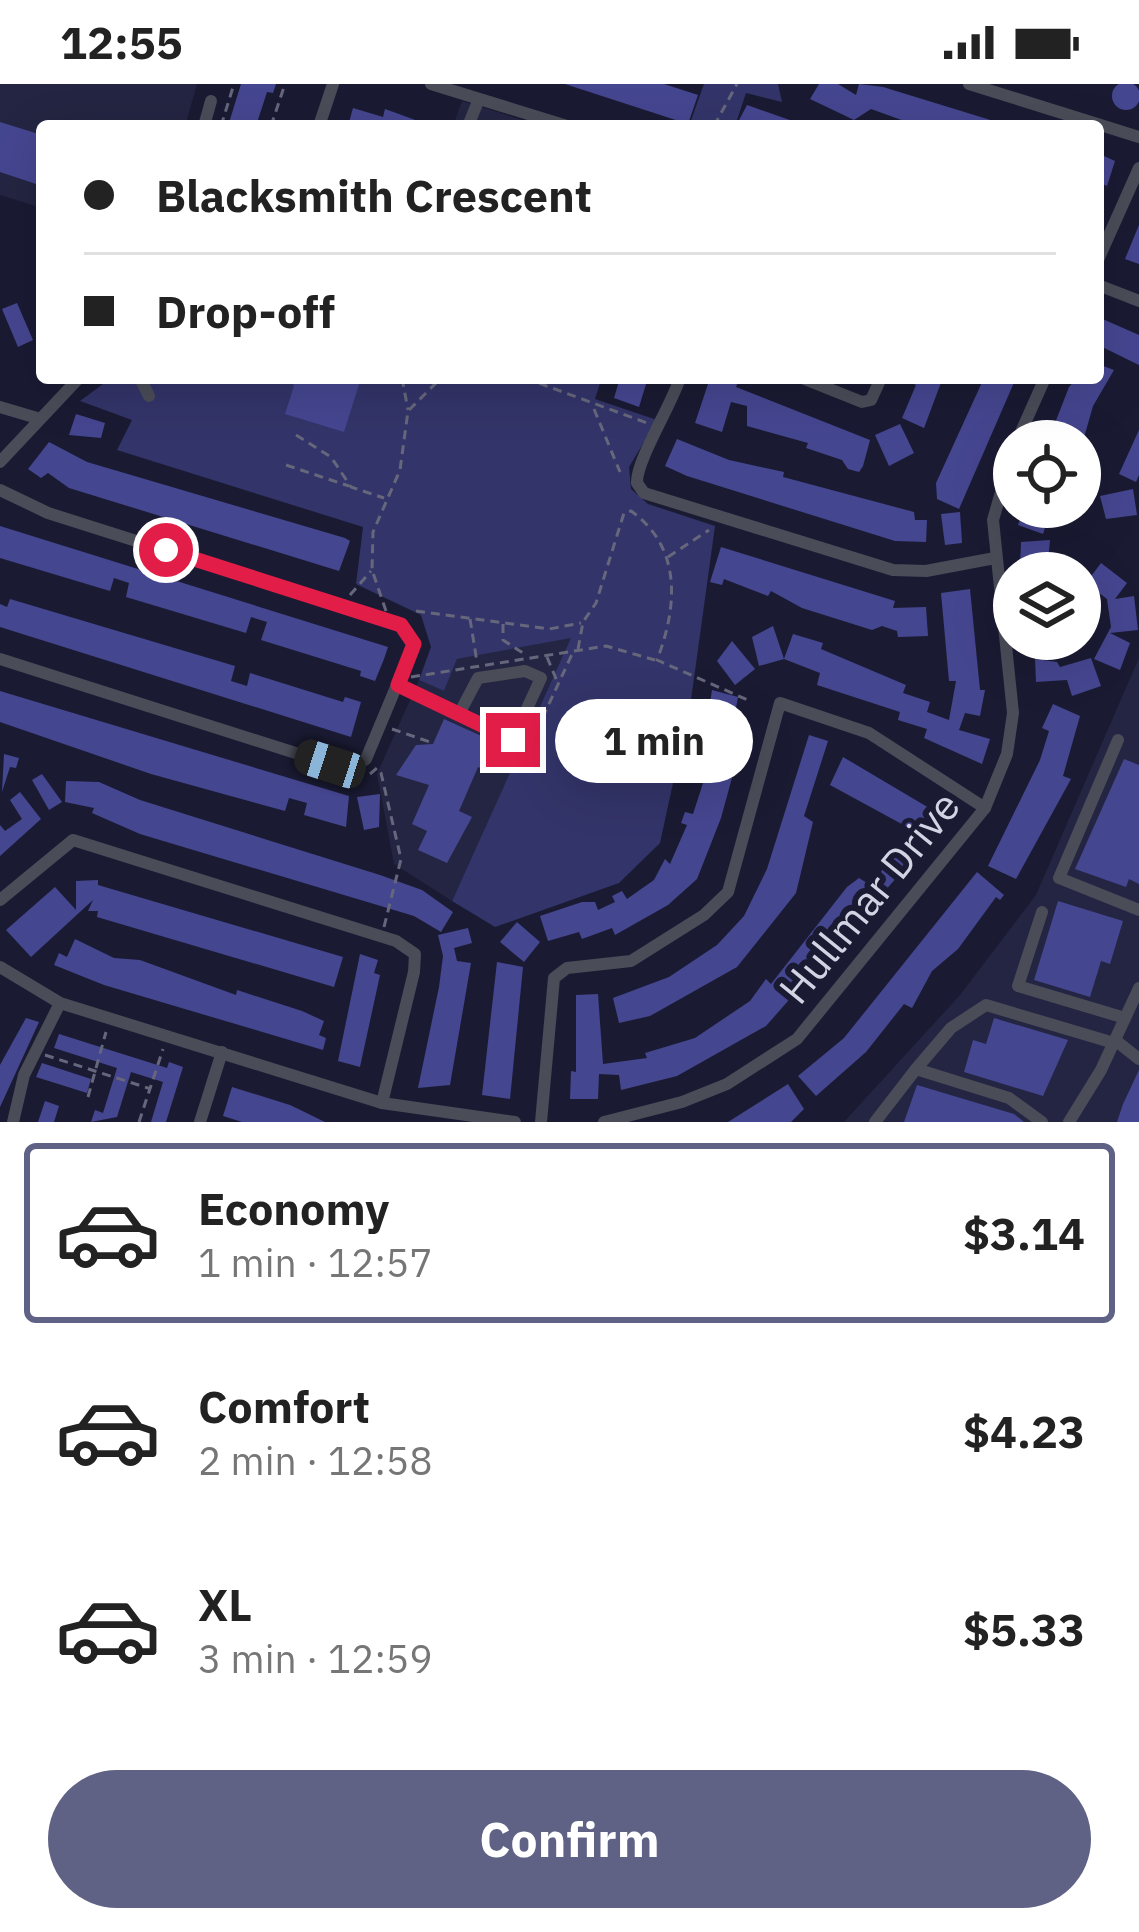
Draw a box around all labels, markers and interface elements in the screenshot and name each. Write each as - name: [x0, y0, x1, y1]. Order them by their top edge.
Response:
- text: 12:55: [60, 13, 183, 71]
- text: Blacksmith Crescent: [156, 166, 592, 224]
- text: Drop-off: [156, 282, 335, 340]
- map controls: [993, 420, 1101, 660]
- button: locate: [993, 420, 1101, 528]
- route start: [139, 523, 193, 577]
- button: layers: [993, 552, 1101, 660]
- callout: 1 min: [555, 698, 753, 782]
- route end: [486, 713, 540, 767]
- text: 1 min: [603, 715, 705, 766]
- car: [290, 736, 370, 792]
- street label: Hullmar Drive: [766, 779, 972, 1015]
- icon: car: [54, 1179, 162, 1287]
- text: Economy: [198, 1179, 389, 1237]
- text: $3.14: [963, 1204, 1085, 1262]
- text: 1 min · 12:57: [198, 1237, 433, 1288]
- icon: car: [54, 1377, 162, 1485]
- text: Comfort: [198, 1377, 370, 1435]
- text: $4.23: [963, 1402, 1085, 1460]
- text: 2 min · 12:58: [198, 1435, 433, 1486]
- icon: car: [54, 1575, 162, 1683]
- text: XL: [198, 1575, 252, 1633]
- text: $5.33: [963, 1600, 1085, 1658]
- text: 3 min · 12:59: [198, 1633, 433, 1684]
- button: Confirm: [48, 1770, 1091, 1908]

